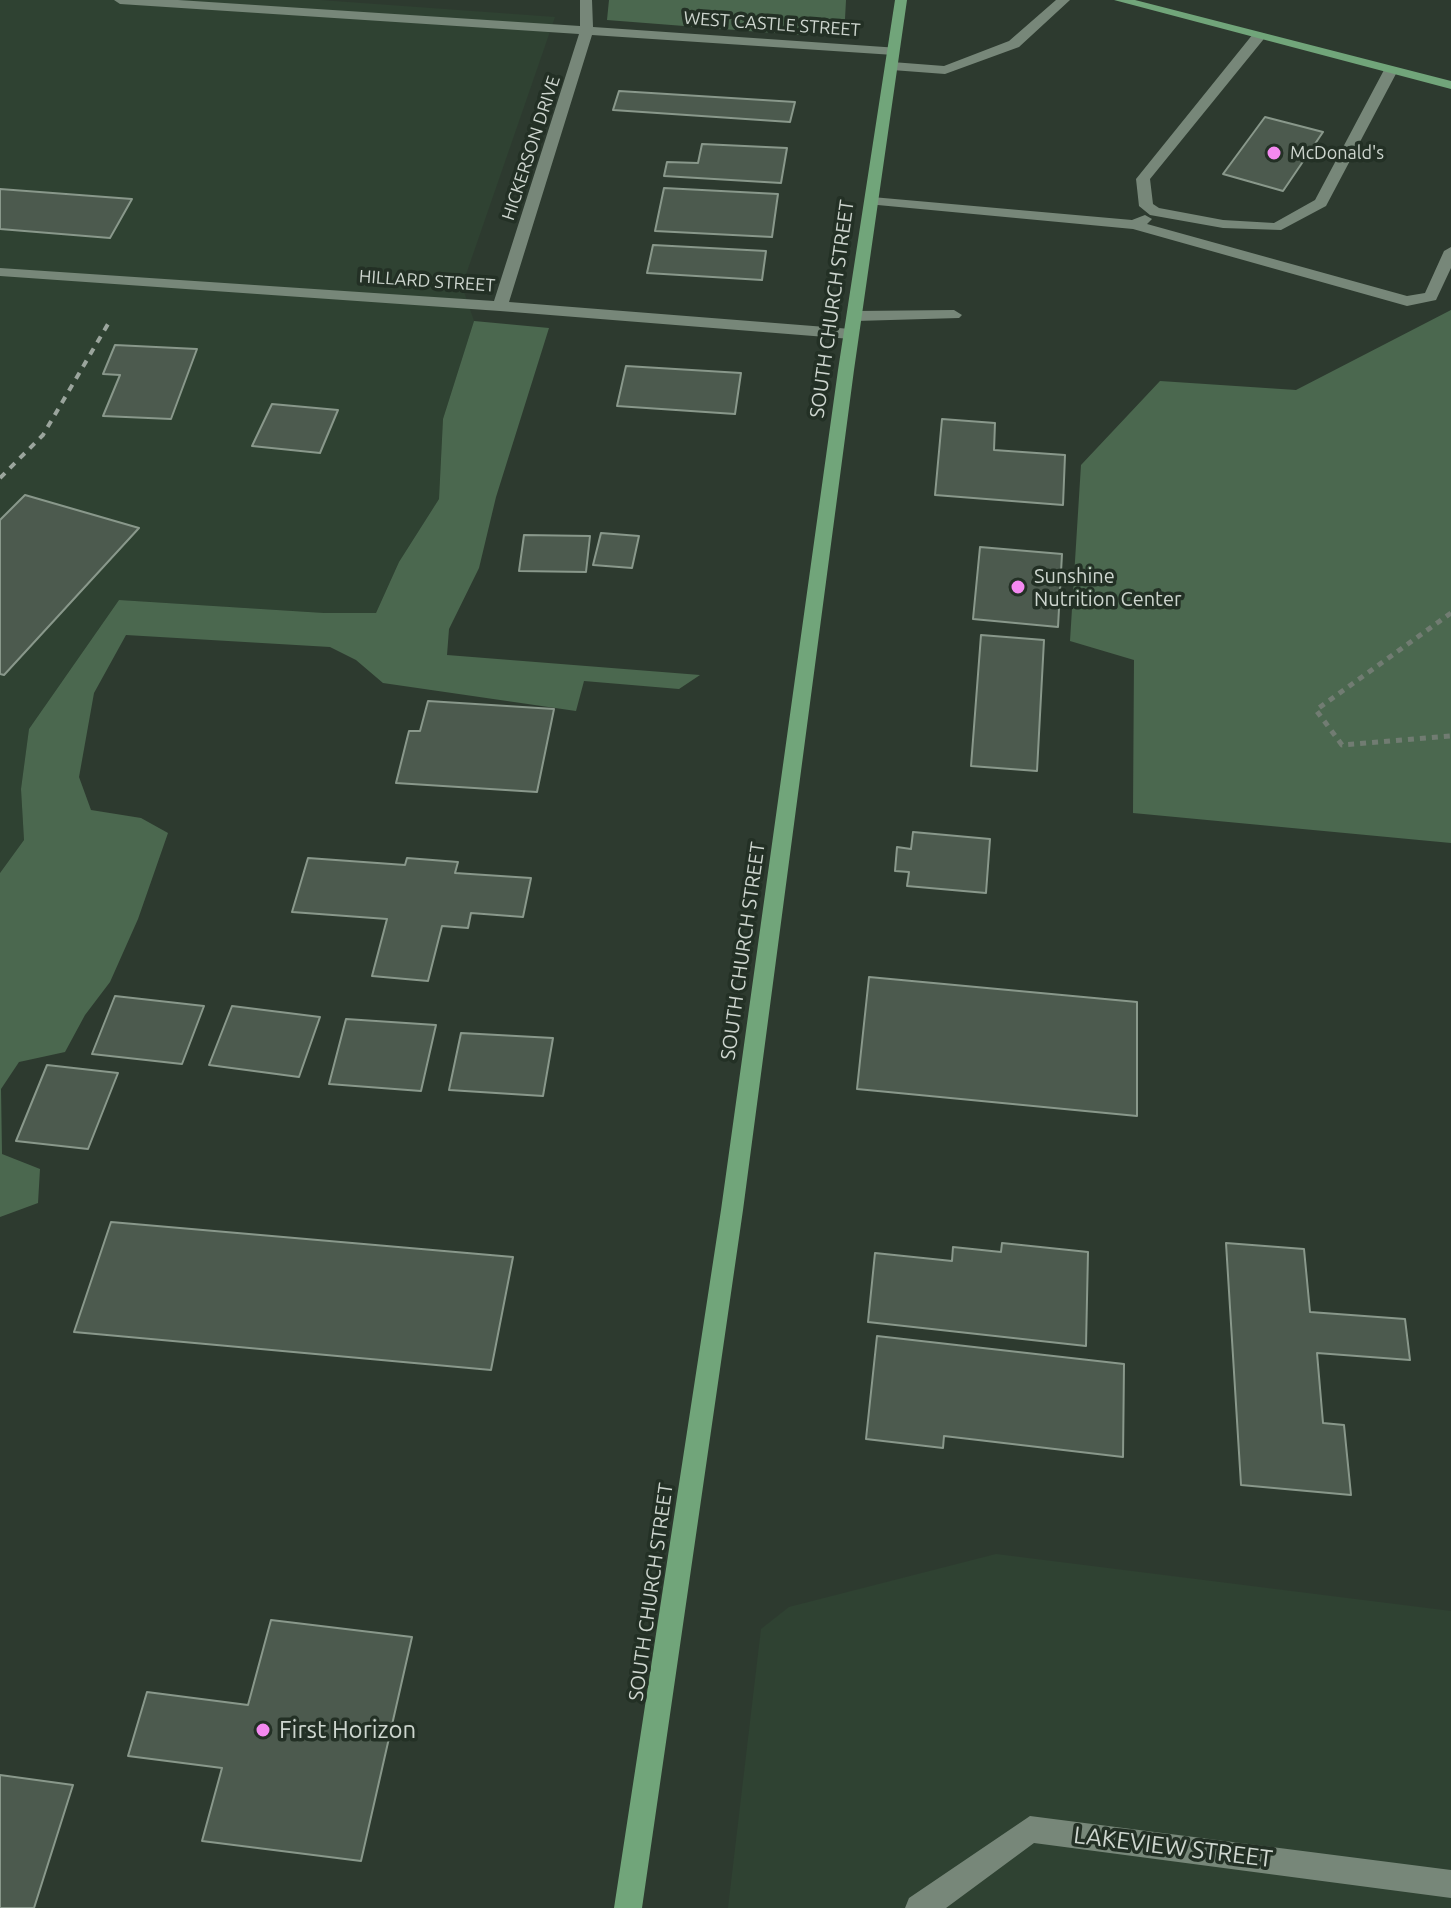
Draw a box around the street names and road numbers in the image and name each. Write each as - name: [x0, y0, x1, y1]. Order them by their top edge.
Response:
- street label: WEST CASTLE STREET: [683, 7, 861, 41]
- street label: HICKERSON DRIVE: [497, 73, 565, 223]
- street label: SOUTH CHURCH STREET: [805, 198, 859, 420]
- street label: HILLARD STREET: [358, 265, 496, 297]
- street label: SOUTH CHURCH STREET: [716, 840, 770, 1062]
- street label: SOUTH CHURCH STREET: [624, 1481, 678, 1703]
- street label: LAKEVIEW STREET: [1072, 1821, 1274, 1873]

